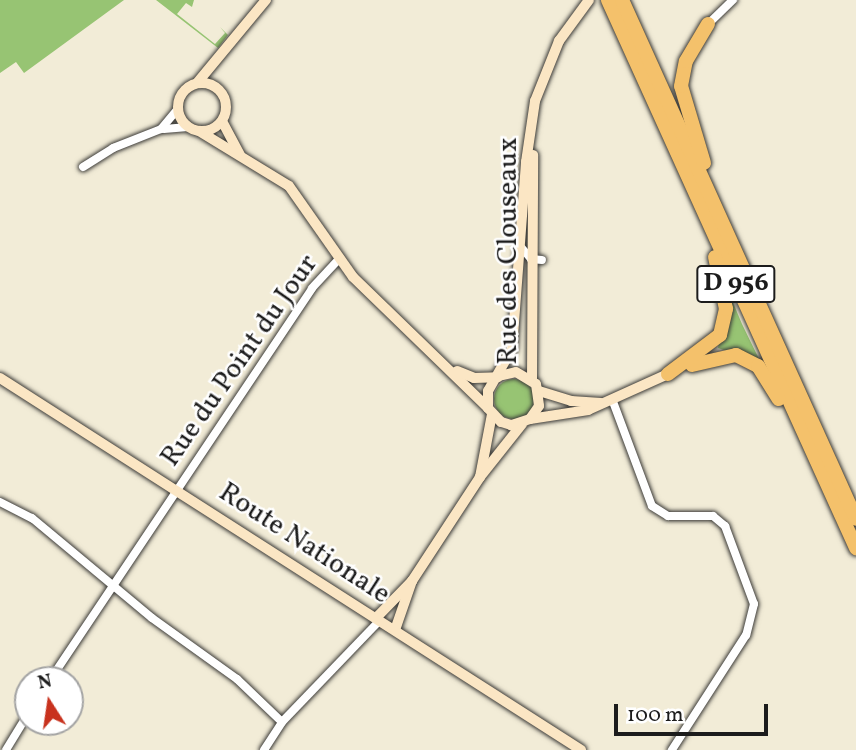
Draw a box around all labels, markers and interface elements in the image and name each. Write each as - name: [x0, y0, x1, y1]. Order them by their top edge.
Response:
- street label: Rue des Clouseaux: [492, 137, 526, 365]
- street label: Rue du Point du Jour: [154, 249, 326, 473]
- road number: D 956: [696, 262, 776, 306]
- street label: Route Nationale: [212, 476, 396, 612]
- north arrow: [14, 666, 84, 736]
- text: N: [36, 668, 54, 697]
- scale bar: [618, 690, 772, 734]
- text: 100 m: [627, 701, 684, 730]

